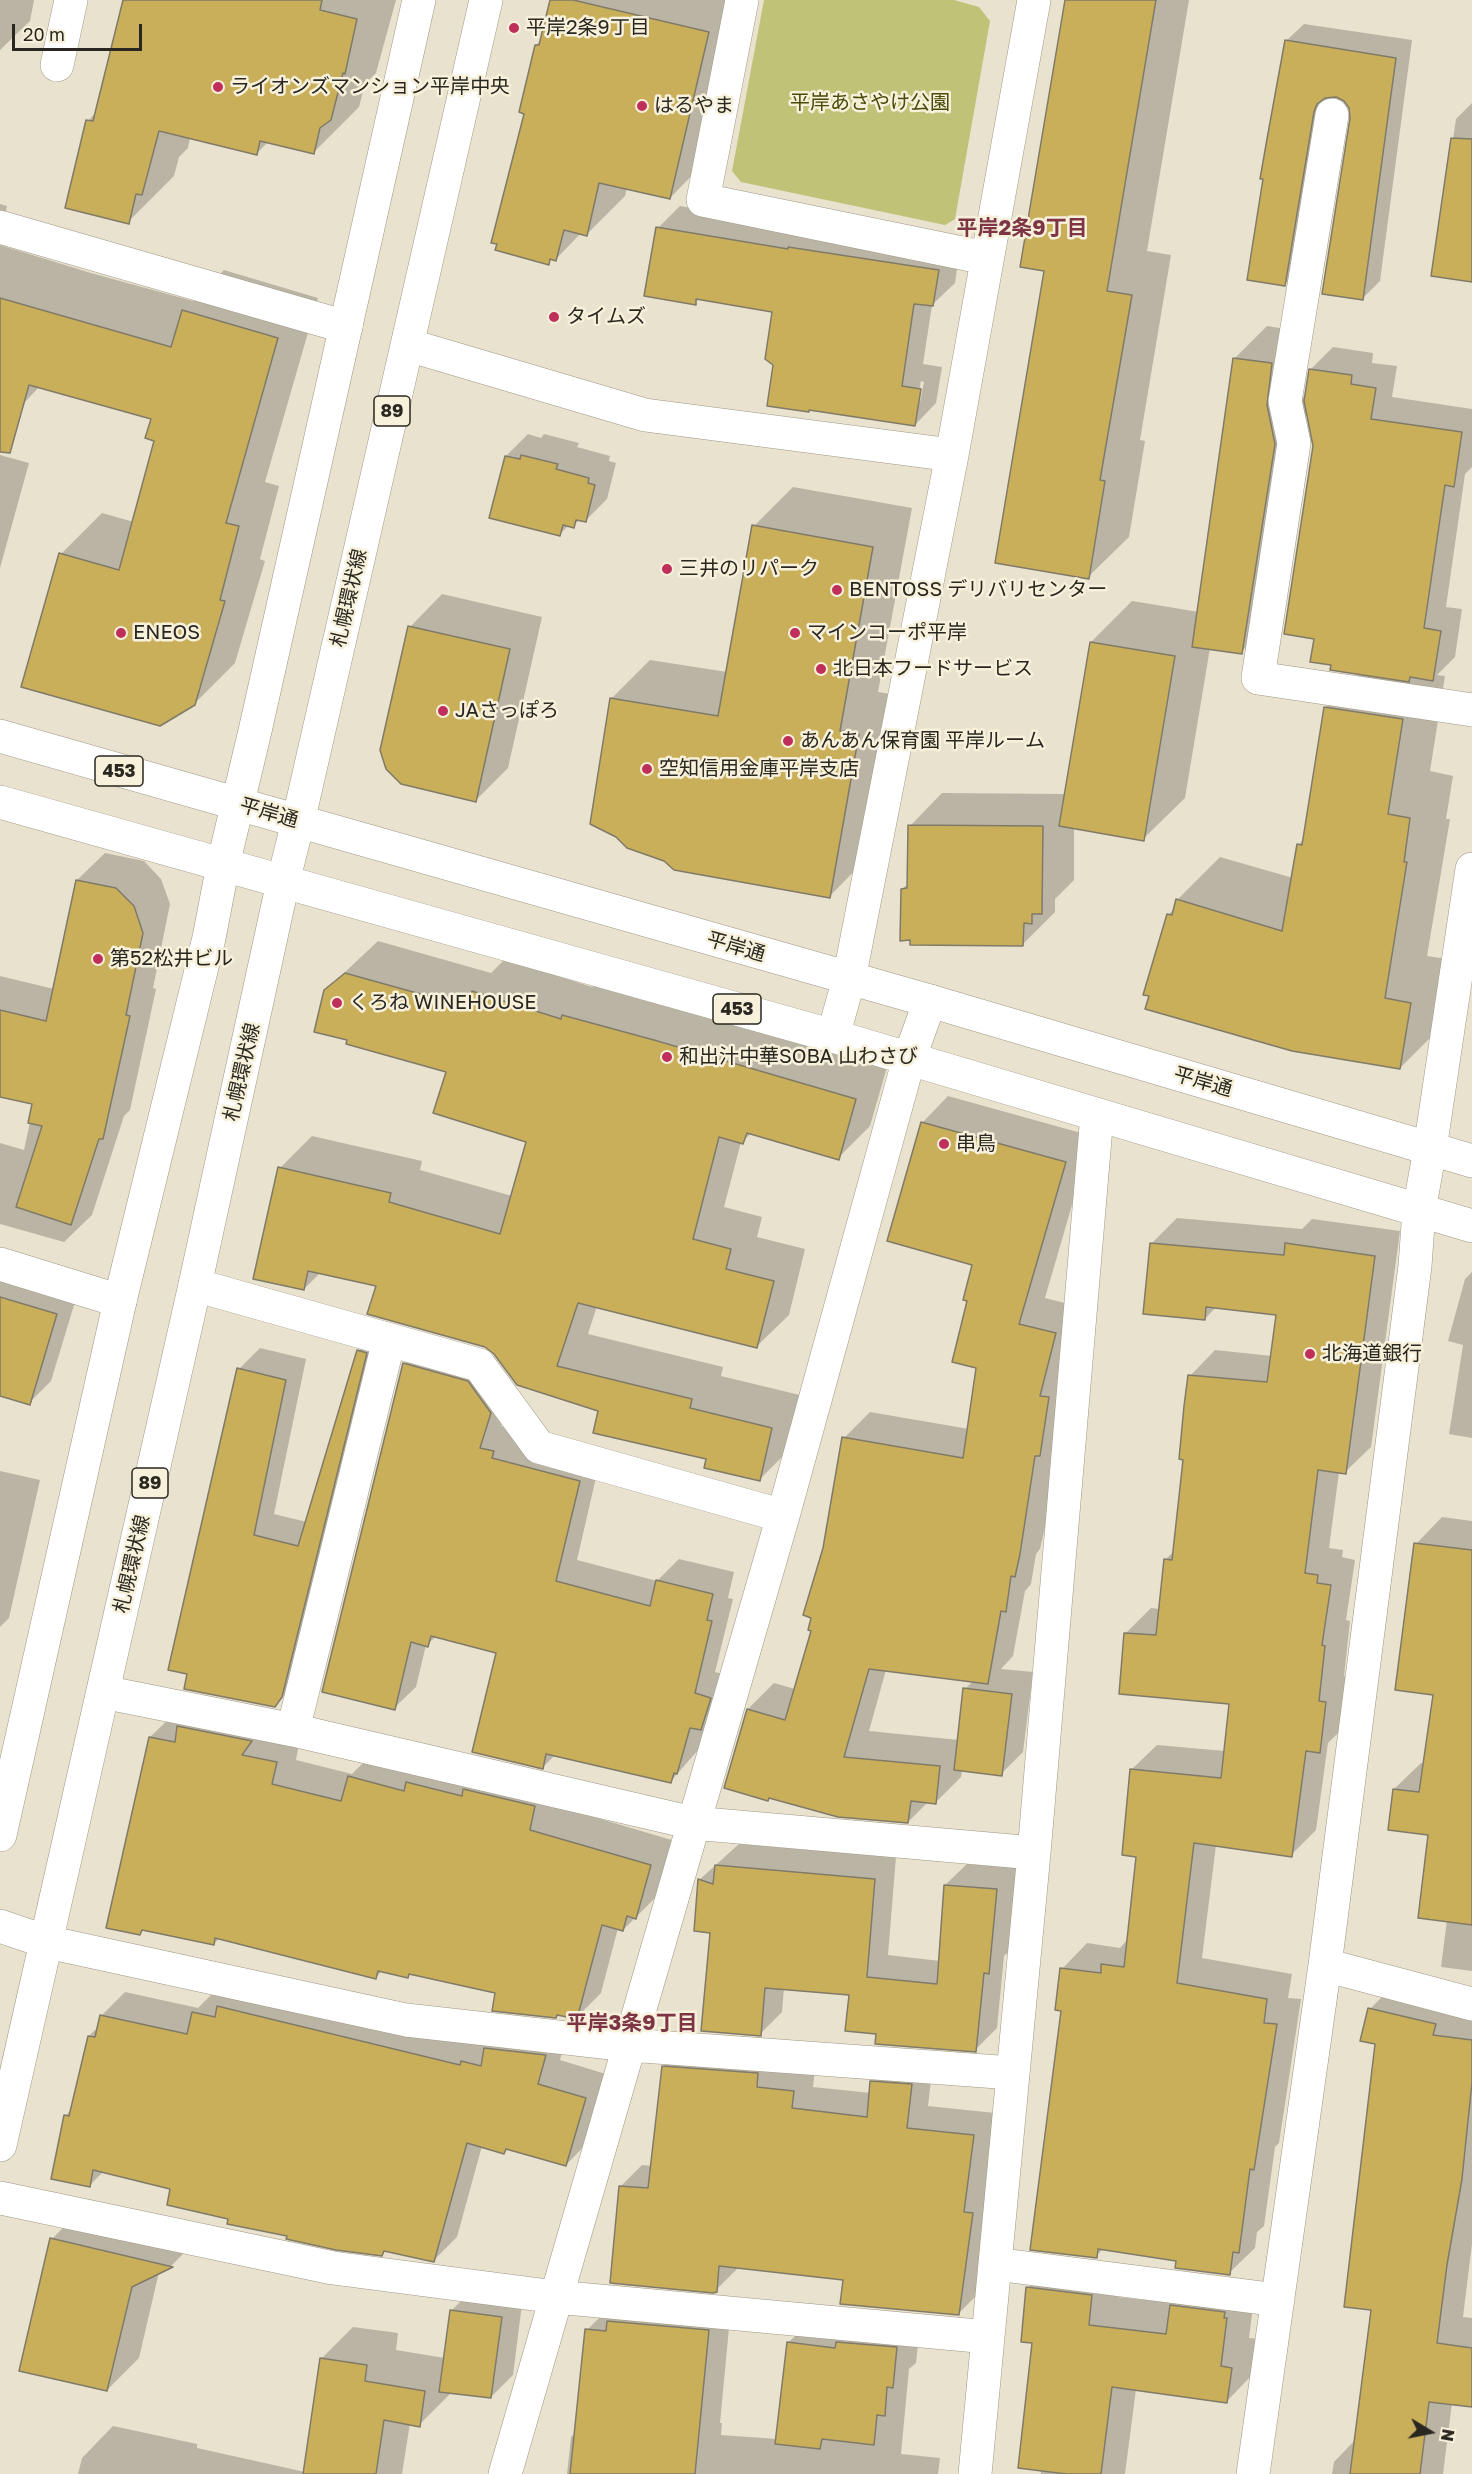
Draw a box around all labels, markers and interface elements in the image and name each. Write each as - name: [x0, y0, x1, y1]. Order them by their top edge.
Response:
- scale bar: [15, 12, 146, 50]
- place label: 平岸2条9丁目: [526, 16, 650, 40]
- marker: 平岸2条9丁目: [507, 21, 521, 35]
- text: 20 m: [23, 23, 65, 45]
- place label: ライオンズマンション平岸中央: [230, 75, 510, 99]
- marker: ライオンズマンション平岸中央: [211, 80, 225, 94]
- park label: 平岸あさやけ公園: [790, 91, 950, 115]
- place label: はるやま: [654, 94, 734, 118]
- marker: はるやま: [635, 99, 649, 113]
- district label: 平岸2条9丁目: [956, 215, 1088, 241]
- place label: タイムズ: [566, 305, 646, 329]
- marker: タイムズ: [547, 310, 561, 324]
- road number: 89: [374, 396, 410, 426]
- street label: 札幌環状線: [326, 547, 372, 649]
- place label: 三井のリパーク: [679, 557, 819, 581]
- marker: 三井のリパーク: [660, 562, 674, 576]
- place label: BENTOSS デリバリセンター: [849, 578, 1107, 602]
- marker: BENTOSS デリバリセンター: [830, 583, 844, 597]
- place label: ENEOS: [133, 621, 200, 645]
- place label: マインコーポ平岸: [807, 621, 967, 645]
- marker: ENEOS: [114, 626, 128, 640]
- marker: マインコーポ平岸: [788, 626, 802, 640]
- place label: 北日本フードサービス: [833, 657, 1033, 681]
- marker: 北日本フードサービス: [814, 662, 828, 676]
- place label: JAさっぽろ: [455, 699, 559, 723]
- marker: JAさっぽろ: [436, 704, 450, 718]
- place label: あんあん保育園 平岸ルーム: [800, 729, 1045, 753]
- marker: あんあん保育園 平岸ルーム: [781, 734, 795, 748]
- road number: 453: [95, 756, 143, 786]
- place label: 空知信用金庫平岸支店: [659, 757, 859, 781]
- marker: 空知信用金庫平岸支店: [640, 762, 654, 776]
- street label: 平岸通: [237, 793, 301, 833]
- street label: 平岸通: [704, 927, 768, 967]
- place label: 第52松井ビル: [110, 947, 233, 971]
- marker: 第52松井ビル: [91, 952, 105, 966]
- place label: くろね WINEHOUSE: [349, 991, 536, 1015]
- road number: 453: [713, 994, 761, 1024]
- marker: くろね WINEHOUSE: [330, 996, 344, 1010]
- street label: 札幌環状線: [219, 1021, 265, 1123]
- place label: 和出汁中華SOBA 山わさび: [679, 1045, 918, 1069]
- marker: 和出汁中華SOBA 山わさび: [660, 1050, 674, 1064]
- street label: 平岸通: [1171, 1062, 1235, 1102]
- place label: 串鳥: [956, 1132, 996, 1156]
- marker: 串鳥: [937, 1137, 951, 1151]
- place label: 北海道銀行: [1322, 1342, 1422, 1366]
- marker: 北海道銀行: [1303, 1347, 1317, 1361]
- road number: 89: [132, 1468, 168, 1498]
- street label: 札幌環状線: [109, 1513, 155, 1615]
- district label: 平岸3条9丁目: [566, 2010, 698, 2036]
- north arrow: [1400, 2402, 1460, 2462]
- text: N: [1437, 2427, 1459, 2443]

